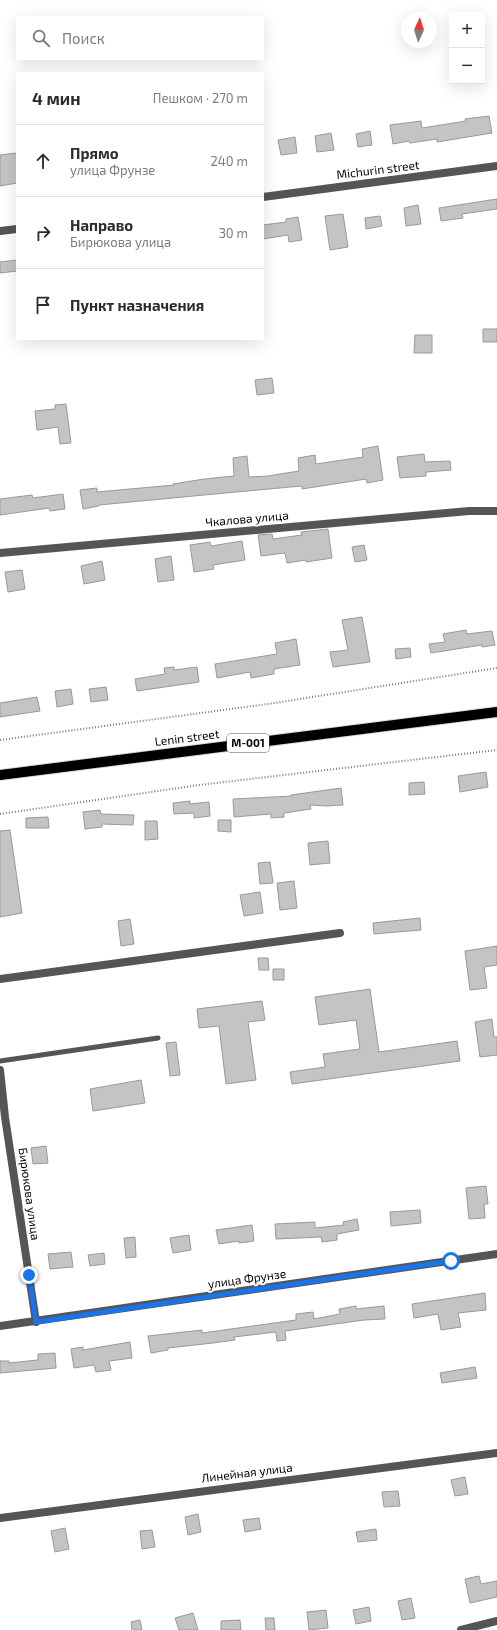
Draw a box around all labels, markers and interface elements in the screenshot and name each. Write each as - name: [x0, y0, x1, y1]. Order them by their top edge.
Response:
- north arrow: [401, 12, 437, 48]
- map controls: [449, 12, 485, 84]
- button: +: [449, 12, 485, 48]
- search box: [16, 16, 264, 60]
- icon: search: [30, 27, 52, 49]
- text: Поиск: [62, 29, 105, 47]
- button: −: [449, 48, 485, 84]
- text: 4 мин: [32, 88, 81, 108]
- text: Пешком · 270 m: [153, 90, 248, 106]
- text: Прямо: [70, 144, 119, 162]
- icon: ahead: [32, 150, 54, 172]
- text: 240 m: [211, 153, 248, 169]
- street label: Michurin street: [336, 157, 421, 181]
- text: улица Фрунзе: [70, 162, 155, 178]
- text: Направо: [70, 216, 133, 234]
- icon: right: [32, 222, 54, 244]
- text: 30 m: [219, 225, 248, 241]
- text: Бирюкова улица: [70, 234, 171, 250]
- icon: arrive: [32, 294, 54, 316]
- text: Пункт назначения: [70, 296, 204, 314]
- street label: Чкалова улица: [205, 507, 289, 530]
- street label: Lenin street: [154, 726, 220, 748]
- road number: М-001: [227, 734, 269, 752]
- street label: Бирюкова улица: [16, 1147, 43, 1241]
- route start: [442, 1252, 460, 1270]
- route end: [20, 1266, 38, 1284]
- street label: улица Фрунзе: [207, 1266, 287, 1291]
- street label: Линейная улица: [201, 1459, 293, 1486]

